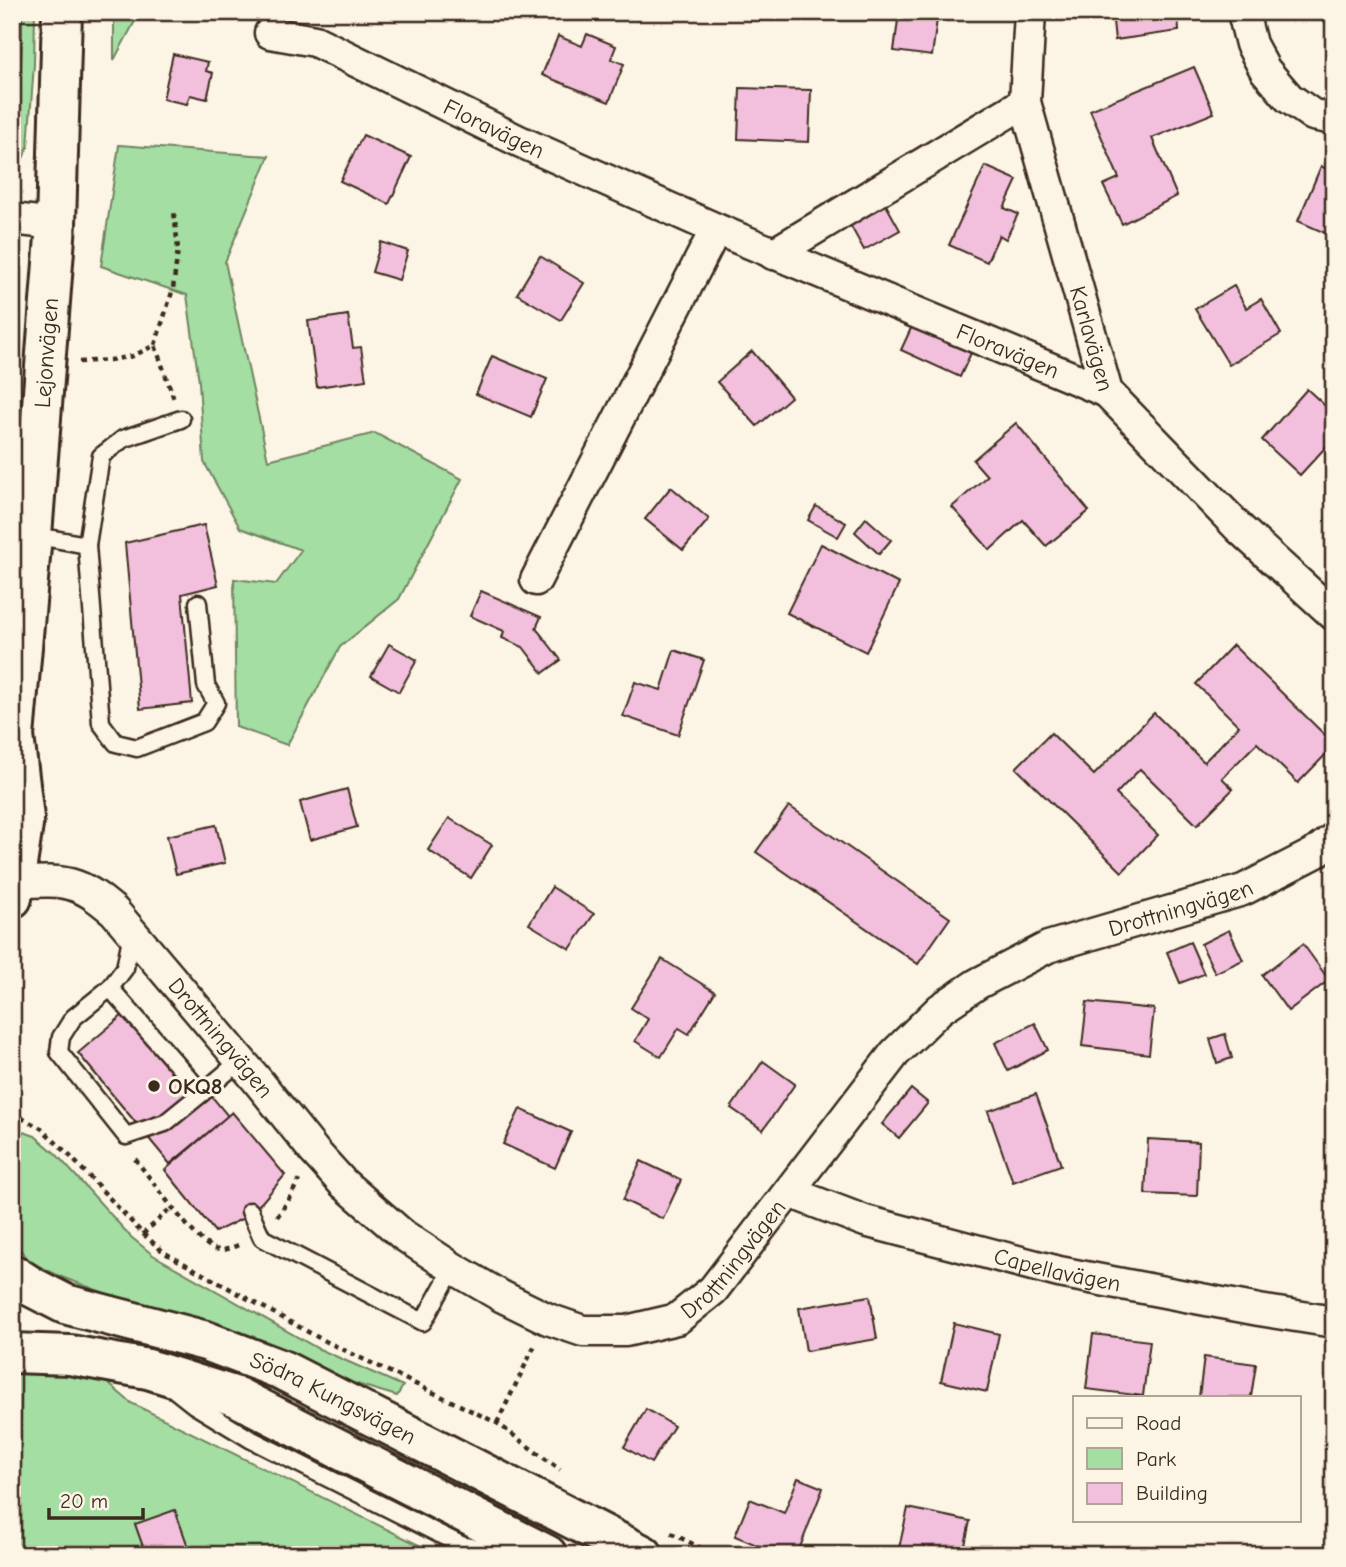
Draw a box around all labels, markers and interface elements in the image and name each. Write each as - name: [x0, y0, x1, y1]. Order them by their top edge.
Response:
- street label: Floravägen: [439, 93, 548, 165]
- street label: Karlavägen: [1064, 283, 1119, 395]
- street label: Lejonvägen: [29, 297, 64, 409]
- street label: Floravägen: [952, 318, 1063, 385]
- street label: Drottningvägen: [1105, 874, 1257, 943]
- street label: Drottningvägen: [162, 972, 279, 1103]
- place label: OKQ8: [168, 1073, 222, 1100]
- marker: OKQ8: [146, 1078, 162, 1094]
- street label: Drottningvägen: [675, 1194, 792, 1325]
- street label: Capellavägen: [991, 1243, 1123, 1297]
- street label: Södra Kungsvägen: [246, 1346, 420, 1450]
- legend: [1073, 1396, 1300, 1522]
- text: Road: [1136, 1411, 1181, 1435]
- text: Park: [1136, 1447, 1176, 1471]
- scale bar: [49, 1476, 144, 1520]
- text: Building: [1136, 1481, 1208, 1505]
- text: 20 m: [60, 1489, 108, 1513]

